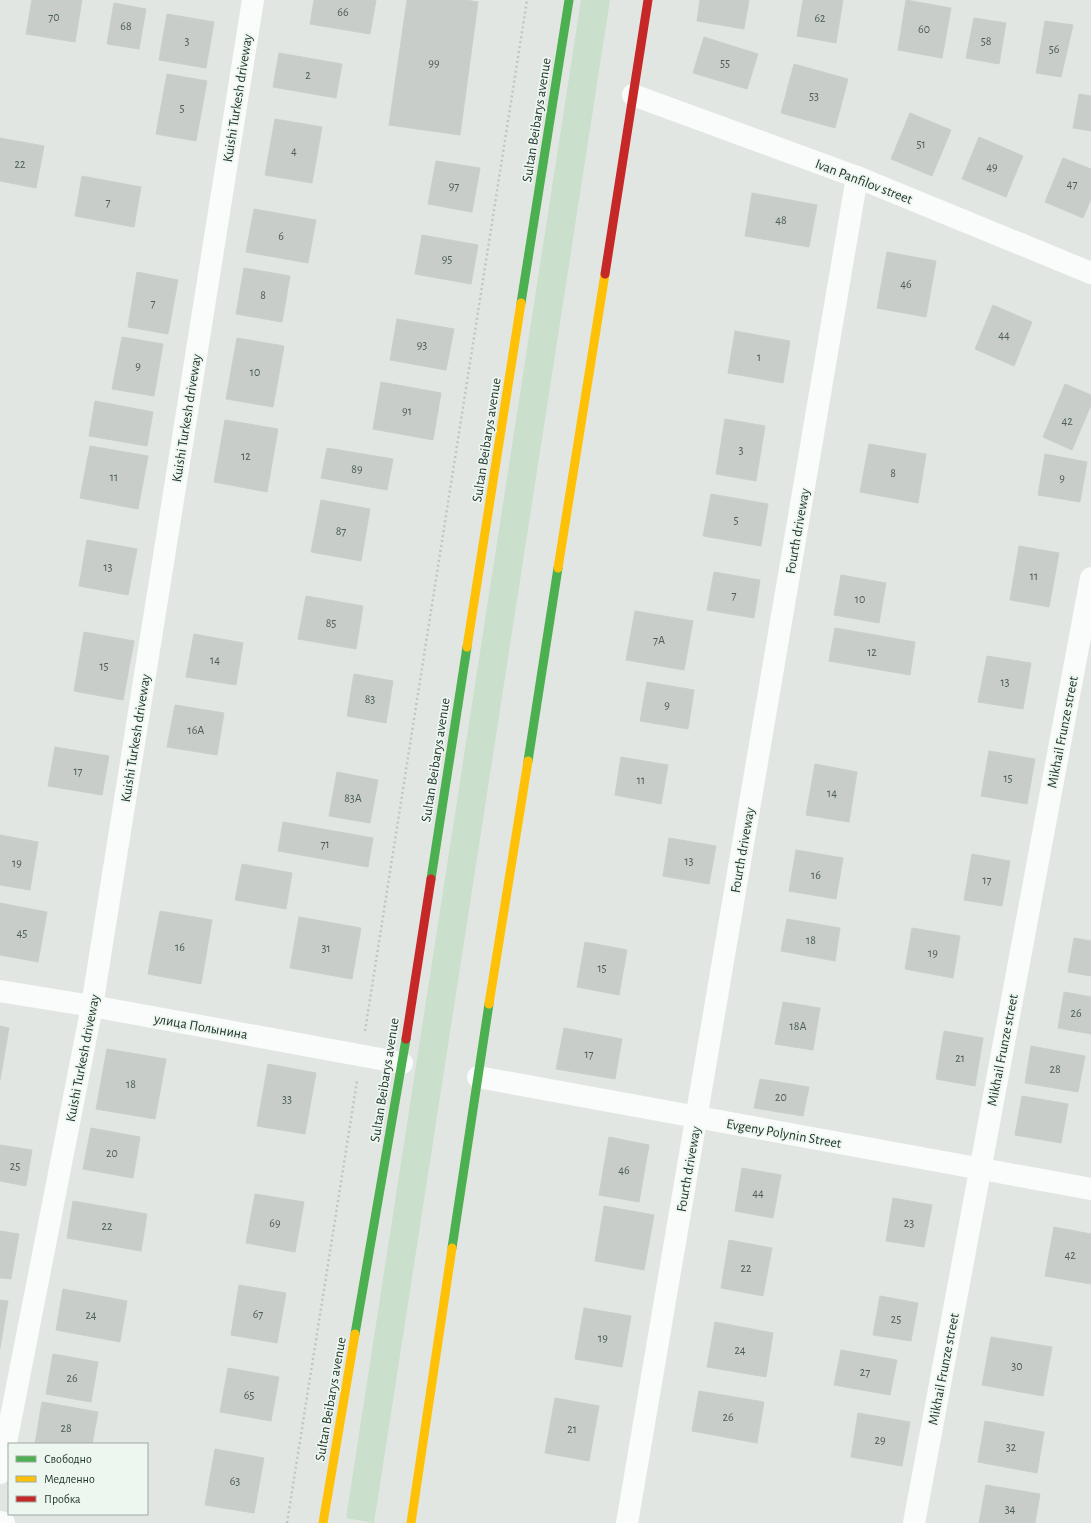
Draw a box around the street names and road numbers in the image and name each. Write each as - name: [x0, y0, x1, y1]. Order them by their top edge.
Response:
- street label: Kuishi Turkesh driveway: [221, 33, 255, 163]
- street label: Sultan Beibarys avenue: [520, 57, 554, 183]
- street label: Ivan Panfilov street: [813, 157, 915, 207]
- street label: Kuishi Turkesh driveway: [170, 353, 204, 483]
- street label: Sultan Beibarys avenue: [470, 377, 504, 503]
- street label: Fourth driveway: [784, 487, 812, 575]
- street label: Kuishi Turkesh driveway: [119, 673, 153, 803]
- street label: Mikhail Frunze street: [1045, 674, 1081, 789]
- street label: Sultan Beibarys avenue: [419, 697, 453, 823]
- street label: Fourth driveway: [729, 806, 757, 894]
- street label: Mikhail Frunze street: [985, 992, 1021, 1107]
- street label: Kuishi Turkesh driveway: [64, 993, 102, 1123]
- street label: улица Полынина: [152, 1012, 249, 1042]
- street label: Sultan Beibarys avenue: [368, 1017, 402, 1143]
- street label: Evgeny Polynin Street: [725, 1117, 843, 1151]
- street label: Fourth driveway: [675, 1125, 703, 1213]
- street label: Mikhail Frunze street: [926, 1311, 962, 1426]
- street label: Sultan Beibarys avenue: [313, 1336, 349, 1462]

